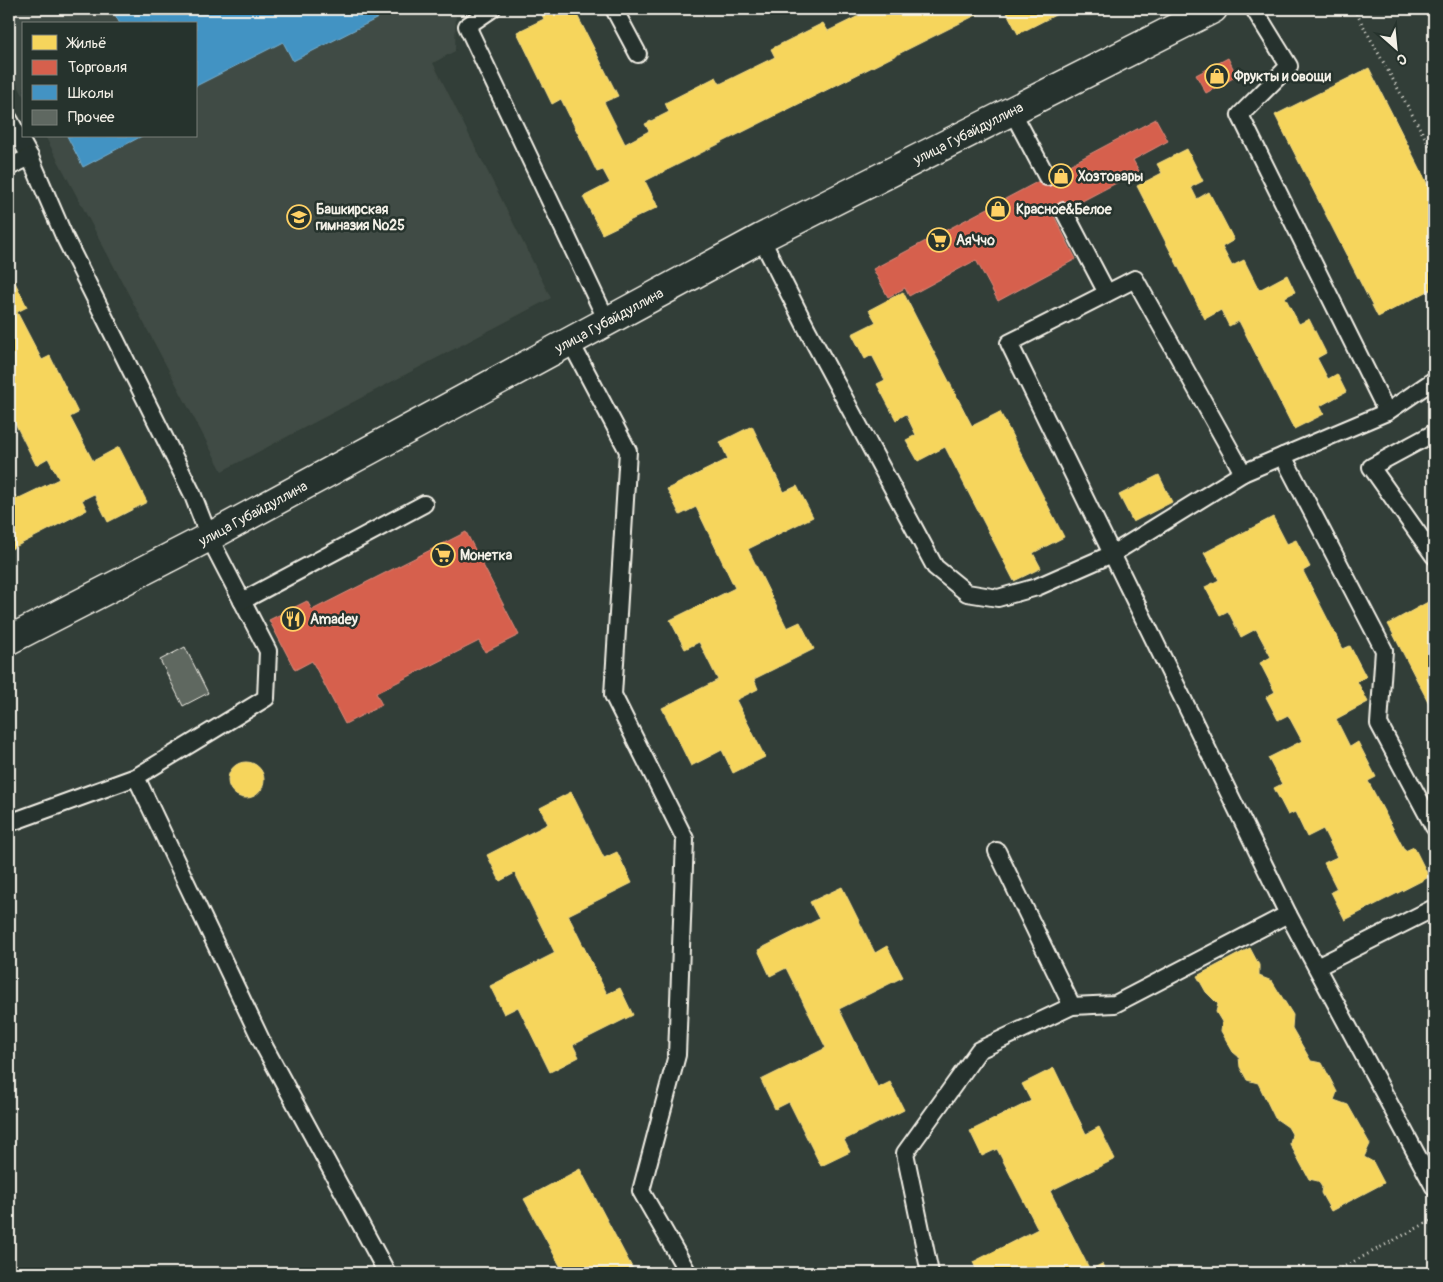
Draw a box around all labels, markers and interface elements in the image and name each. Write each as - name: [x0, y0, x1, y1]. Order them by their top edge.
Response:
- legend: [22, 22, 198, 138]
- north arrow: [1370, 22, 1420, 72]
- text: Жильё: [66, 34, 107, 53]
- text: С: [1394, 50, 1409, 69]
- text: Торговля: [68, 58, 127, 77]
- shop icon: Фрукты и овощи: [1204, 63, 1230, 89]
- place label: Фрукты и овощи: [1233, 68, 1332, 85]
- text: Школы: [68, 84, 114, 103]
- street label: улица Губайдуллина: [910, 98, 1026, 168]
- text: Прочее: [68, 108, 115, 127]
- shop icon: Хозтовары: [1048, 163, 1074, 189]
- place label: Хозтовары: [1078, 168, 1143, 185]
- shop icon: Красное&Белое: [985, 196, 1011, 222]
- place label: Башкирская гимназия №25: [315, 201, 405, 234]
- place label: Красное&Белое: [1016, 201, 1113, 218]
- school or university icon: Башкирская гимназия №25: [286, 204, 312, 230]
- supermarket icon: АяЧчо: [926, 227, 952, 253]
- place label: АяЧчо: [956, 232, 995, 249]
- street label: улица Губайдуллина: [551, 284, 666, 357]
- street label: улица Губайдуллина: [195, 477, 310, 550]
- supermarket icon: Монетка: [430, 542, 456, 568]
- place label: Монетка: [460, 547, 513, 564]
- restaurant icon: Amadey: [280, 606, 306, 632]
- place label: Amadey: [310, 611, 358, 628]

